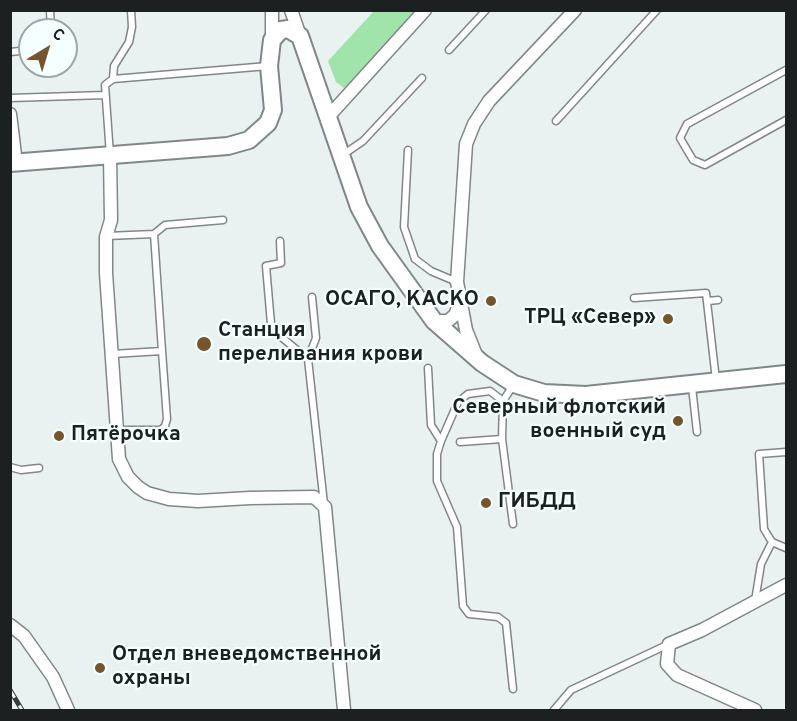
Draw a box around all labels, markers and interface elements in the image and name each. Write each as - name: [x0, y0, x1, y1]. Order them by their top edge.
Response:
- north arrow: [18, 18, 78, 78]
- text: С: [48, 24, 68, 46]
- place label: ОСАГО, КАСКО: [325, 288, 479, 314]
- marker: ОСАГО, КАСКО: [484, 294, 498, 308]
- place label: ТРЦ «Север»: [524, 306, 656, 332]
- marker: ТРЦ «Север»: [661, 312, 675, 326]
- place label: Станция переливания крови: [218, 319, 423, 369]
- marker: Станция переливания крови: [195, 335, 213, 353]
- place label: Северный флотский военный суд: [452, 396, 666, 446]
- marker: Северный флотский военный суд: [671, 414, 685, 428]
- place label: Пятёрочка: [71, 423, 181, 449]
- marker: Пятёрочка: [52, 429, 66, 443]
- place label: ГИБДД: [498, 490, 576, 516]
- marker: ГИБДД: [479, 496, 493, 510]
- place label: Отдел вневедомственной охраны: [112, 643, 381, 693]
- marker: Отдел вневедомственной охраны: [93, 661, 107, 675]

